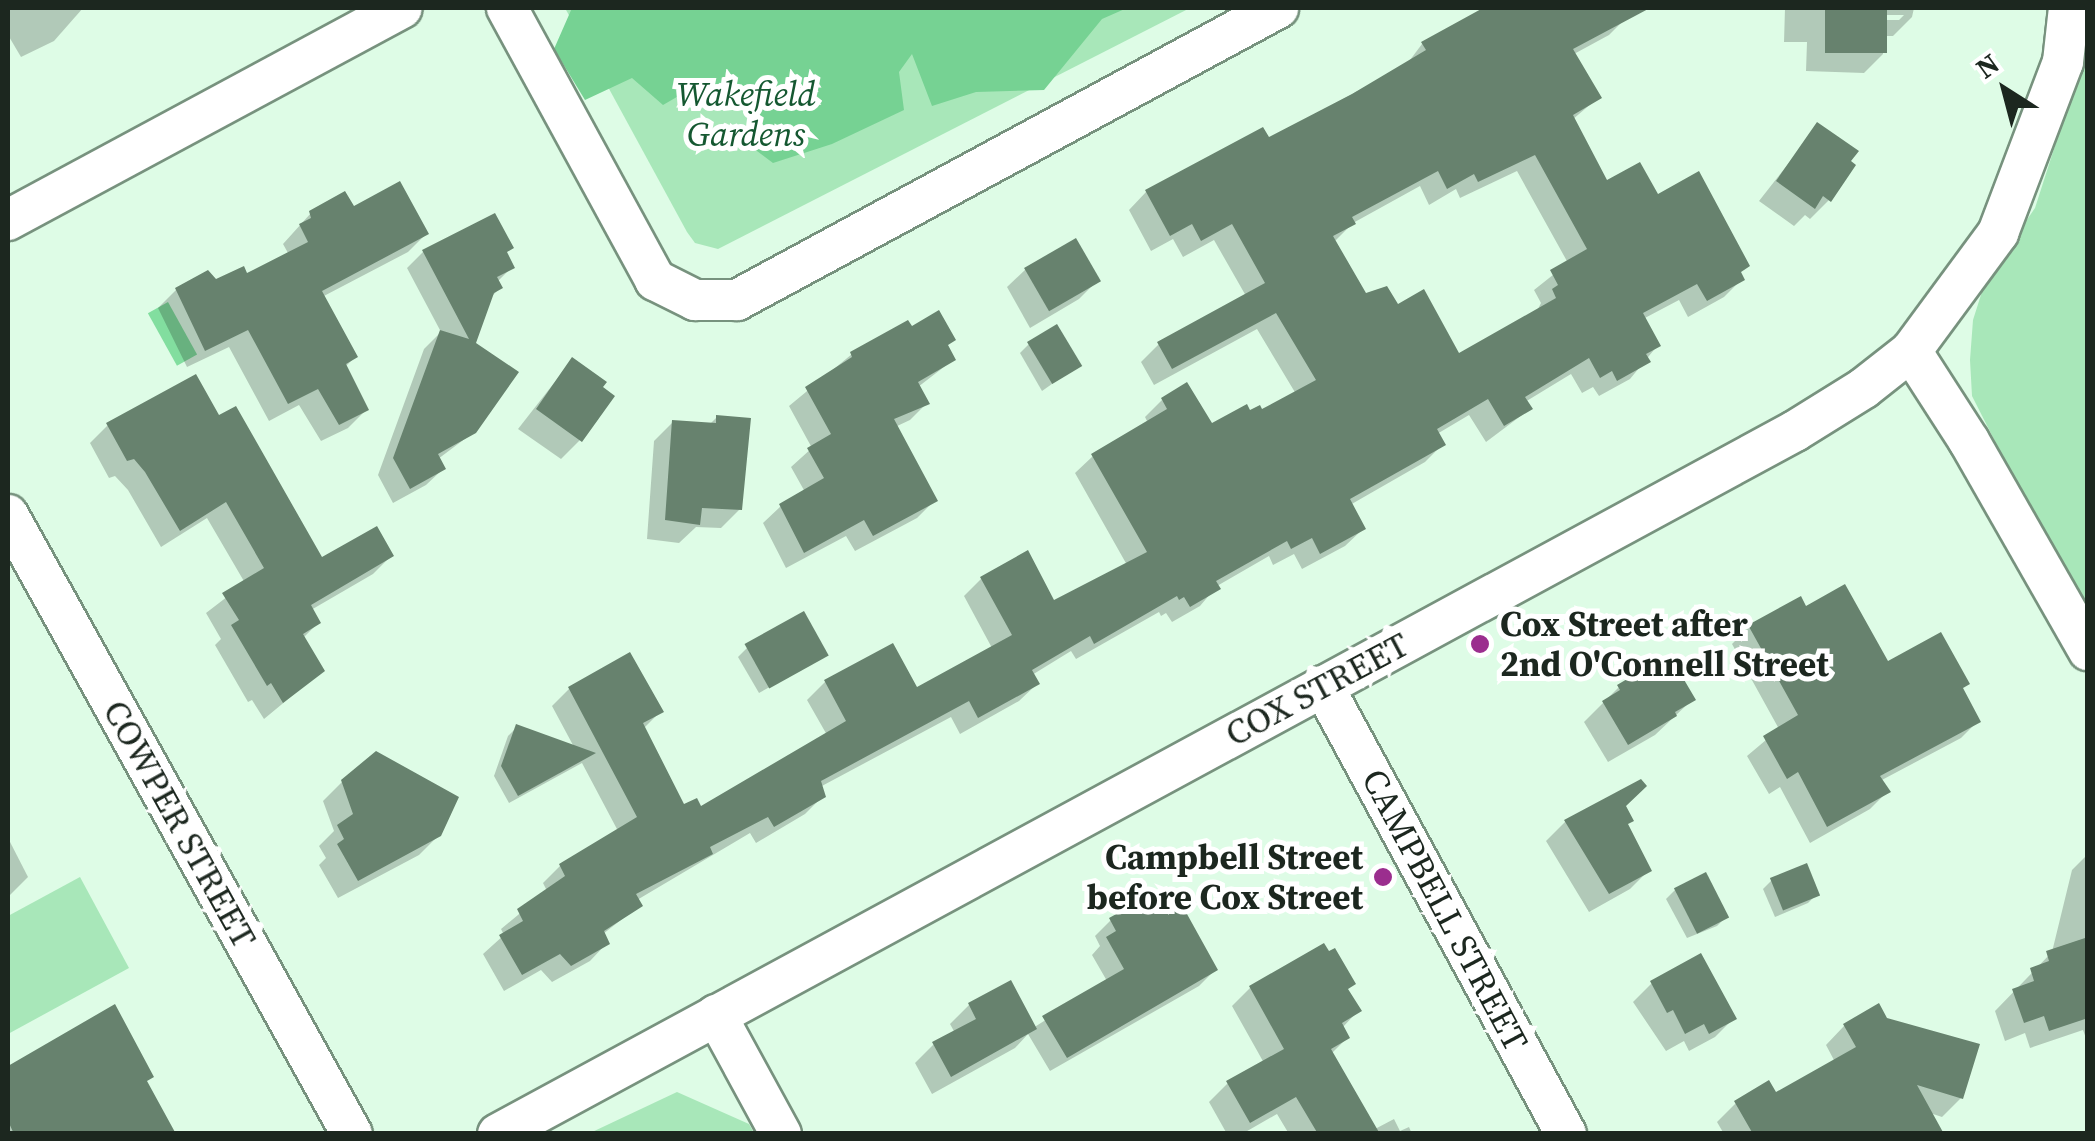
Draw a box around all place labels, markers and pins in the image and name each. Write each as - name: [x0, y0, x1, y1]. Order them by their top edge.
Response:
- place label: Cox Street after 2nd O'Connell Street: [1500, 603, 1829, 685]
- marker: Cox Street after 2nd O'Connell Street: [1469, 633, 1491, 655]
- place label: Campbell Street before Cox Street: [1086, 836, 1363, 918]
- marker: Campbell Street before Cox Street: [1372, 866, 1394, 888]

